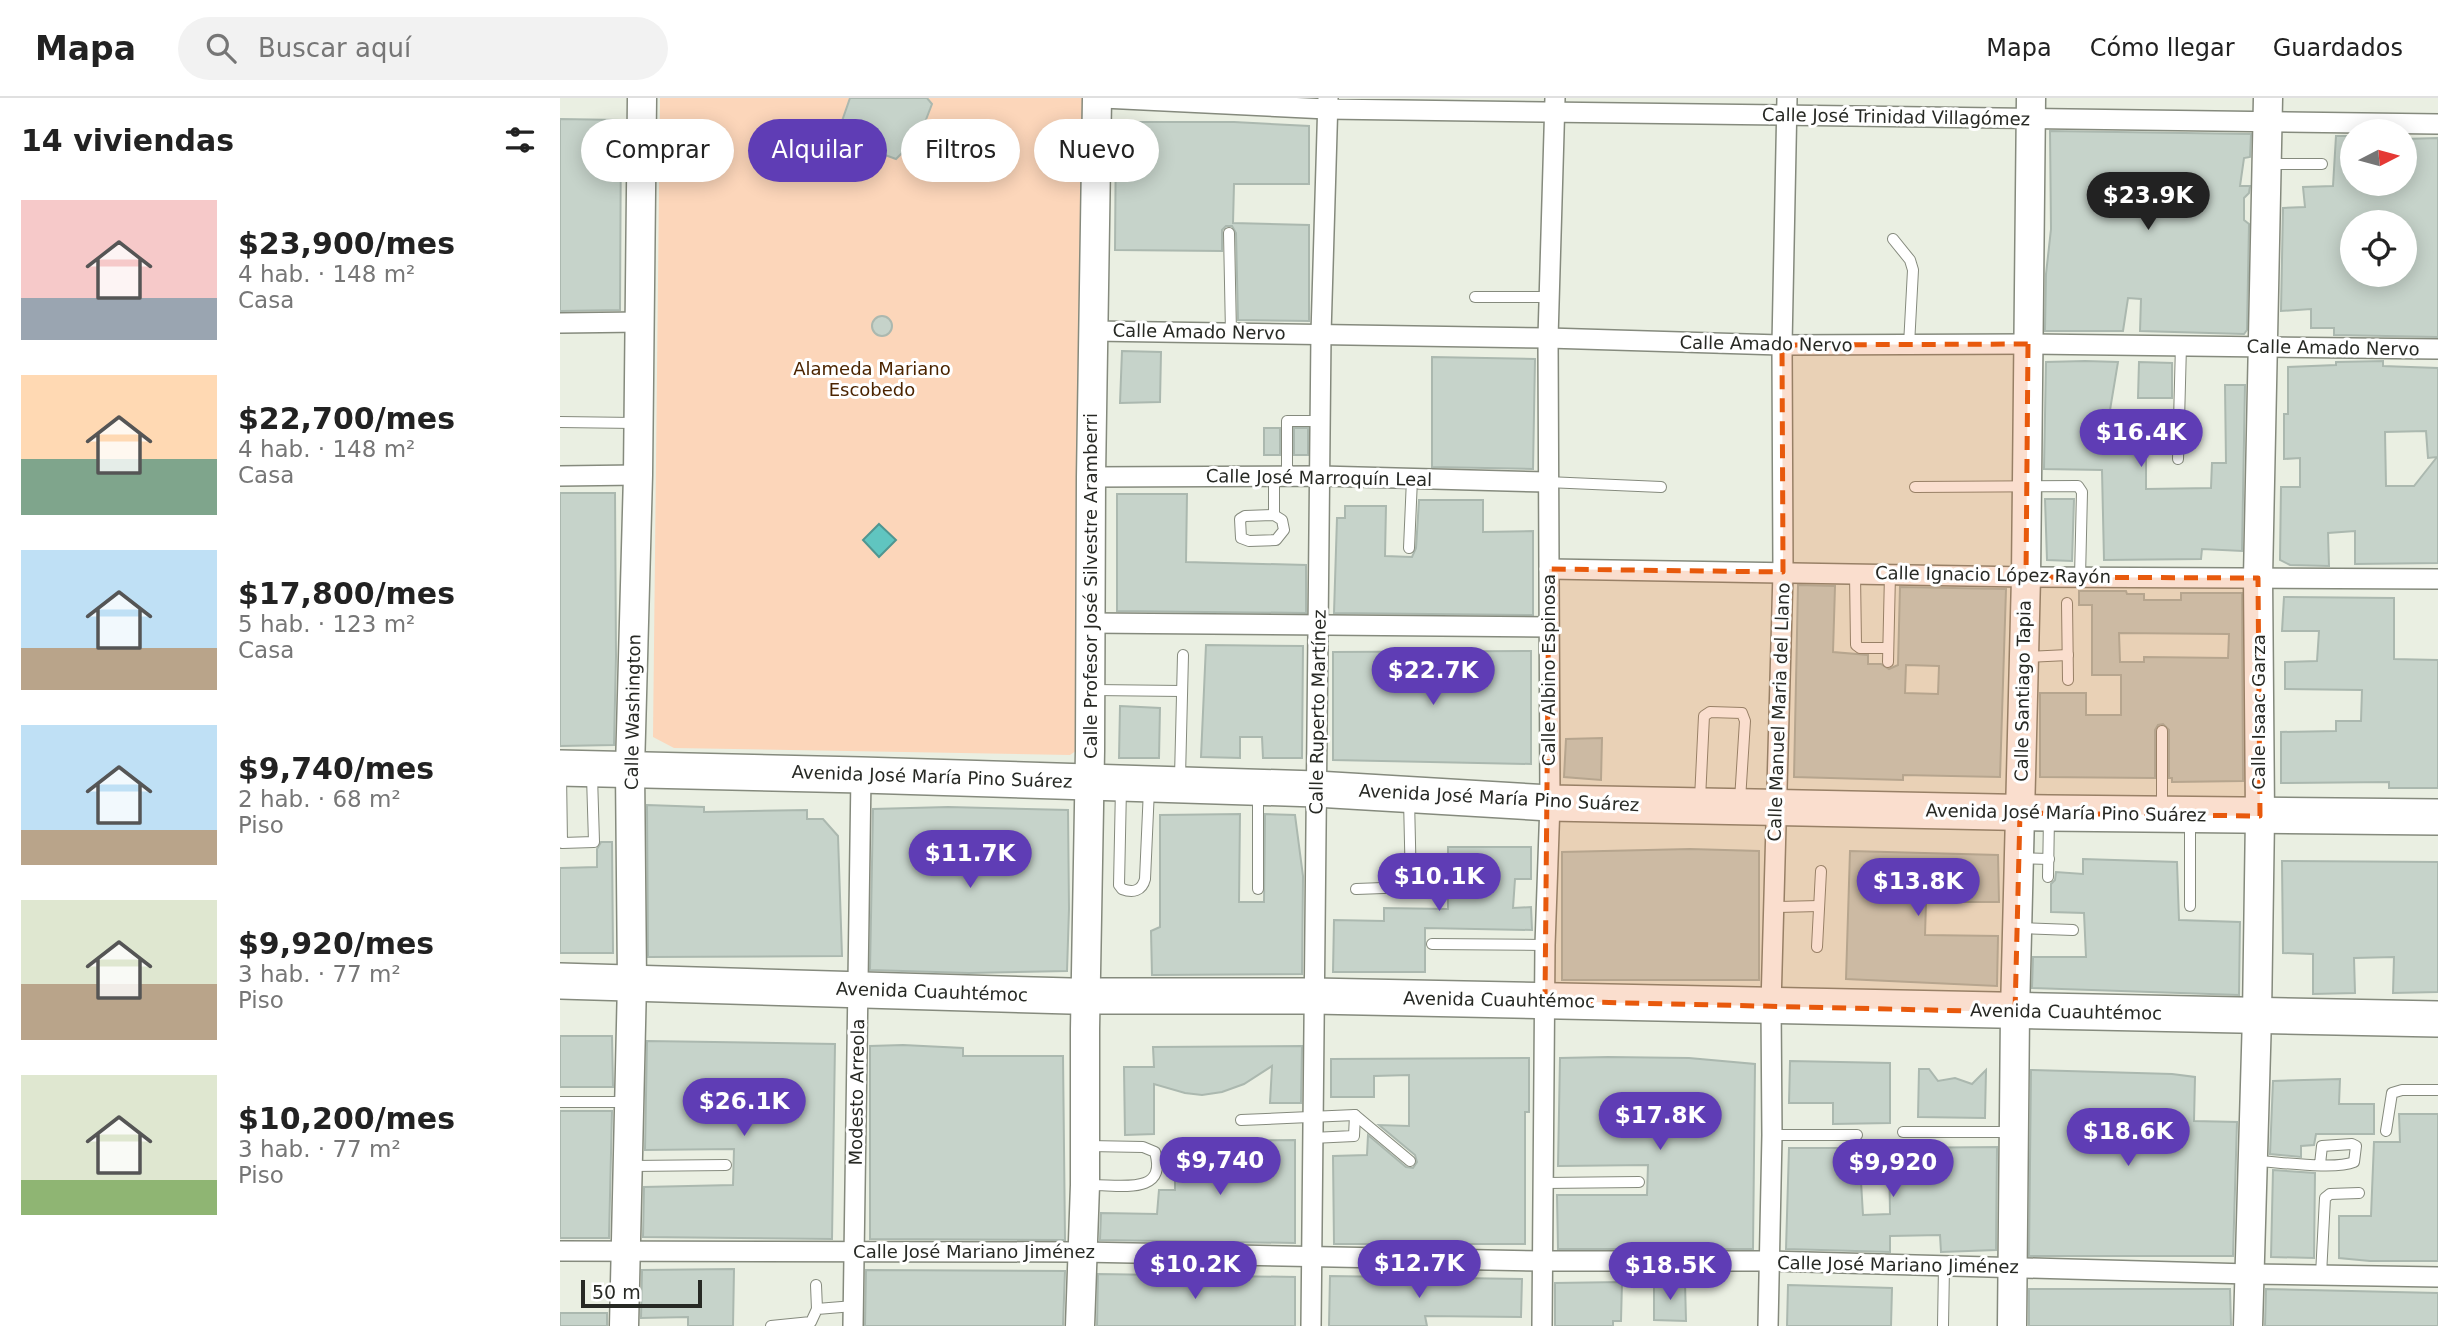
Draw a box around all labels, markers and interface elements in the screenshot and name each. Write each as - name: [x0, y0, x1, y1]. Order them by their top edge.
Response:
- search box: [178, 17, 668, 80]
- text: Mapa: [35, 29, 136, 68]
- icon: search: [202, 29, 240, 67]
- text: Buscar aquí: [258, 33, 411, 63]
- text: Mapa: [1986, 34, 2052, 62]
- text: Cómo llegar: [2090, 34, 2235, 62]
- text: Guardados: [2273, 34, 2403, 62]
- street label: Calle José Trinidad Villagómez: [1762, 104, 2030, 129]
- chip: Comprar: [581, 119, 734, 182]
- chip: Alquilar: [748, 119, 887, 182]
- chip: Filtros: [901, 119, 1020, 182]
- chip: Nuevo: [1034, 119, 1159, 182]
- north arrow: [2340, 119, 2417, 196]
- map controls: [2340, 119, 2417, 287]
- icon: filters: [501, 121, 539, 159]
- text: 14 viviendas: [21, 123, 234, 158]
- pin: $23.9K: [2091, 172, 2205, 232]
- text: $23.9K: [2103, 182, 2193, 208]
- button: locate: [2340, 210, 2417, 287]
- text: $23,900/mes: [238, 226, 455, 261]
- icon: home: [77, 228, 161, 312]
- text: 4 hab. · 148 m²: [238, 261, 415, 287]
- text: Casa: [238, 287, 294, 313]
- street label: Calle Amado Nervo: [1112, 319, 1286, 344]
- street label: Calle Amado Nervo: [1679, 331, 1853, 356]
- street label: Calle Amado Nervo: [2246, 335, 2420, 360]
- park label: Alameda Mariano Escobedo: [793, 358, 951, 400]
- text: $22,700/mes: [238, 401, 455, 436]
- icon: home: [77, 403, 161, 487]
- pin: $16.4K: [2084, 410, 2198, 469]
- street label: Calle Profesor José Silvestre Aramberri: [1080, 413, 1101, 759]
- text: $16.4K: [2096, 419, 2186, 445]
- text: 4 hab. · 148 m²: [238, 436, 415, 462]
- text: Casa: [238, 462, 294, 488]
- street label: Calle José Marroquín Leal: [1206, 465, 1432, 490]
- street label: Calle Ignacio López Rayón: [1875, 562, 2111, 587]
- street label: Calle Albino Espinosa: [1538, 574, 1559, 766]
- text: $17,800/mes: [238, 576, 455, 611]
- icon: home: [77, 578, 161, 662]
- street label: Calle Manuel Maria del Llano: [1763, 582, 1794, 842]
- street label: Calle Santiago Tapia: [2010, 600, 2035, 782]
- street label: Calle Ruperto Martínez: [1305, 609, 1330, 815]
- text: 5 hab. · 123 m²: [238, 611, 415, 637]
- street label: Calle Washington: [621, 634, 644, 790]
- street label: Calle Isaac Garza: [2248, 634, 2269, 790]
- text: Casa: [238, 637, 294, 663]
- pin: $22.7K: [1376, 648, 1490, 707]
- text: $22.7K: [1388, 657, 1478, 683]
- text: $9,740/mes: [238, 751, 434, 786]
- icon: home: [77, 753, 161, 837]
- street label: Avenida José María Pino Suárez: [791, 761, 1073, 792]
- street label: Avenida José María Pino Suárez: [1358, 780, 1640, 815]
- text: 2 hab. · 68 m²: [238, 786, 401, 812]
- street label: Avenida José María Pino Suárez: [1925, 800, 2207, 825]
- text: Piso: [238, 812, 284, 838]
- pin: $11.7K: [913, 830, 1027, 890]
- text: $11.7K: [925, 840, 1015, 866]
- pin: $10.1K: [1382, 854, 1496, 913]
- pin: $13.8K: [1861, 858, 1975, 918]
- text: $10.1K: [1394, 863, 1484, 889]
- text: $13.8K: [1873, 868, 1963, 894]
- text: $9,920/mes: [238, 926, 434, 961]
- icon: home: [77, 928, 161, 1012]
- text: 3 hab. · 77 m²: [238, 961, 401, 987]
- street label: Avenida Cuauhtémoc: [836, 978, 1028, 1005]
- text: Piso: [238, 987, 284, 1013]
- street label: Avenida Cuauhtémoc: [1403, 987, 1595, 1012]
- street label: Avenida Cuauhtémoc: [1970, 999, 2162, 1024]
- street label: Modesto Arreola: [845, 1018, 868, 1166]
- pin: $26.1K: [687, 1079, 801, 1138]
- text: $26.1K: [699, 1088, 789, 1114]
- pin: $17.8K: [1603, 1093, 1717, 1152]
- text: $10,200/mes: [238, 1101, 455, 1136]
- text: $17.8K: [1615, 1102, 1705, 1128]
- icon: home: [77, 1103, 161, 1187]
- pin: $18.6K: [2071, 1108, 2185, 1168]
- text: $18.6K: [2083, 1118, 2173, 1144]
- text: 3 hab. · 77 m²: [238, 1136, 401, 1162]
- pin: $9,740: [1163, 1138, 1277, 1197]
- pin: $9,920: [1836, 1140, 1950, 1199]
- text: $9,740: [1176, 1147, 1264, 1173]
- text: $9,920: [1849, 1149, 1937, 1175]
- text: Piso: [238, 1162, 284, 1188]
- pin: $12.7K: [1362, 1240, 1476, 1300]
- street label: Calle José Mariano Jiménez: [853, 1241, 1095, 1262]
- pin: $10.2K: [1138, 1242, 1252, 1301]
- pin: $18.5K: [1613, 1242, 1727, 1302]
- text: $12.7K: [1374, 1250, 1464, 1276]
- text: $10.2K: [1150, 1251, 1240, 1277]
- text: $18.5K: [1625, 1252, 1715, 1278]
- street label: Calle José Mariano Jiménez: [1777, 1252, 2019, 1277]
- scale bar: [581, 1277, 702, 1309]
- text: 50 m: [592, 1281, 641, 1303]

